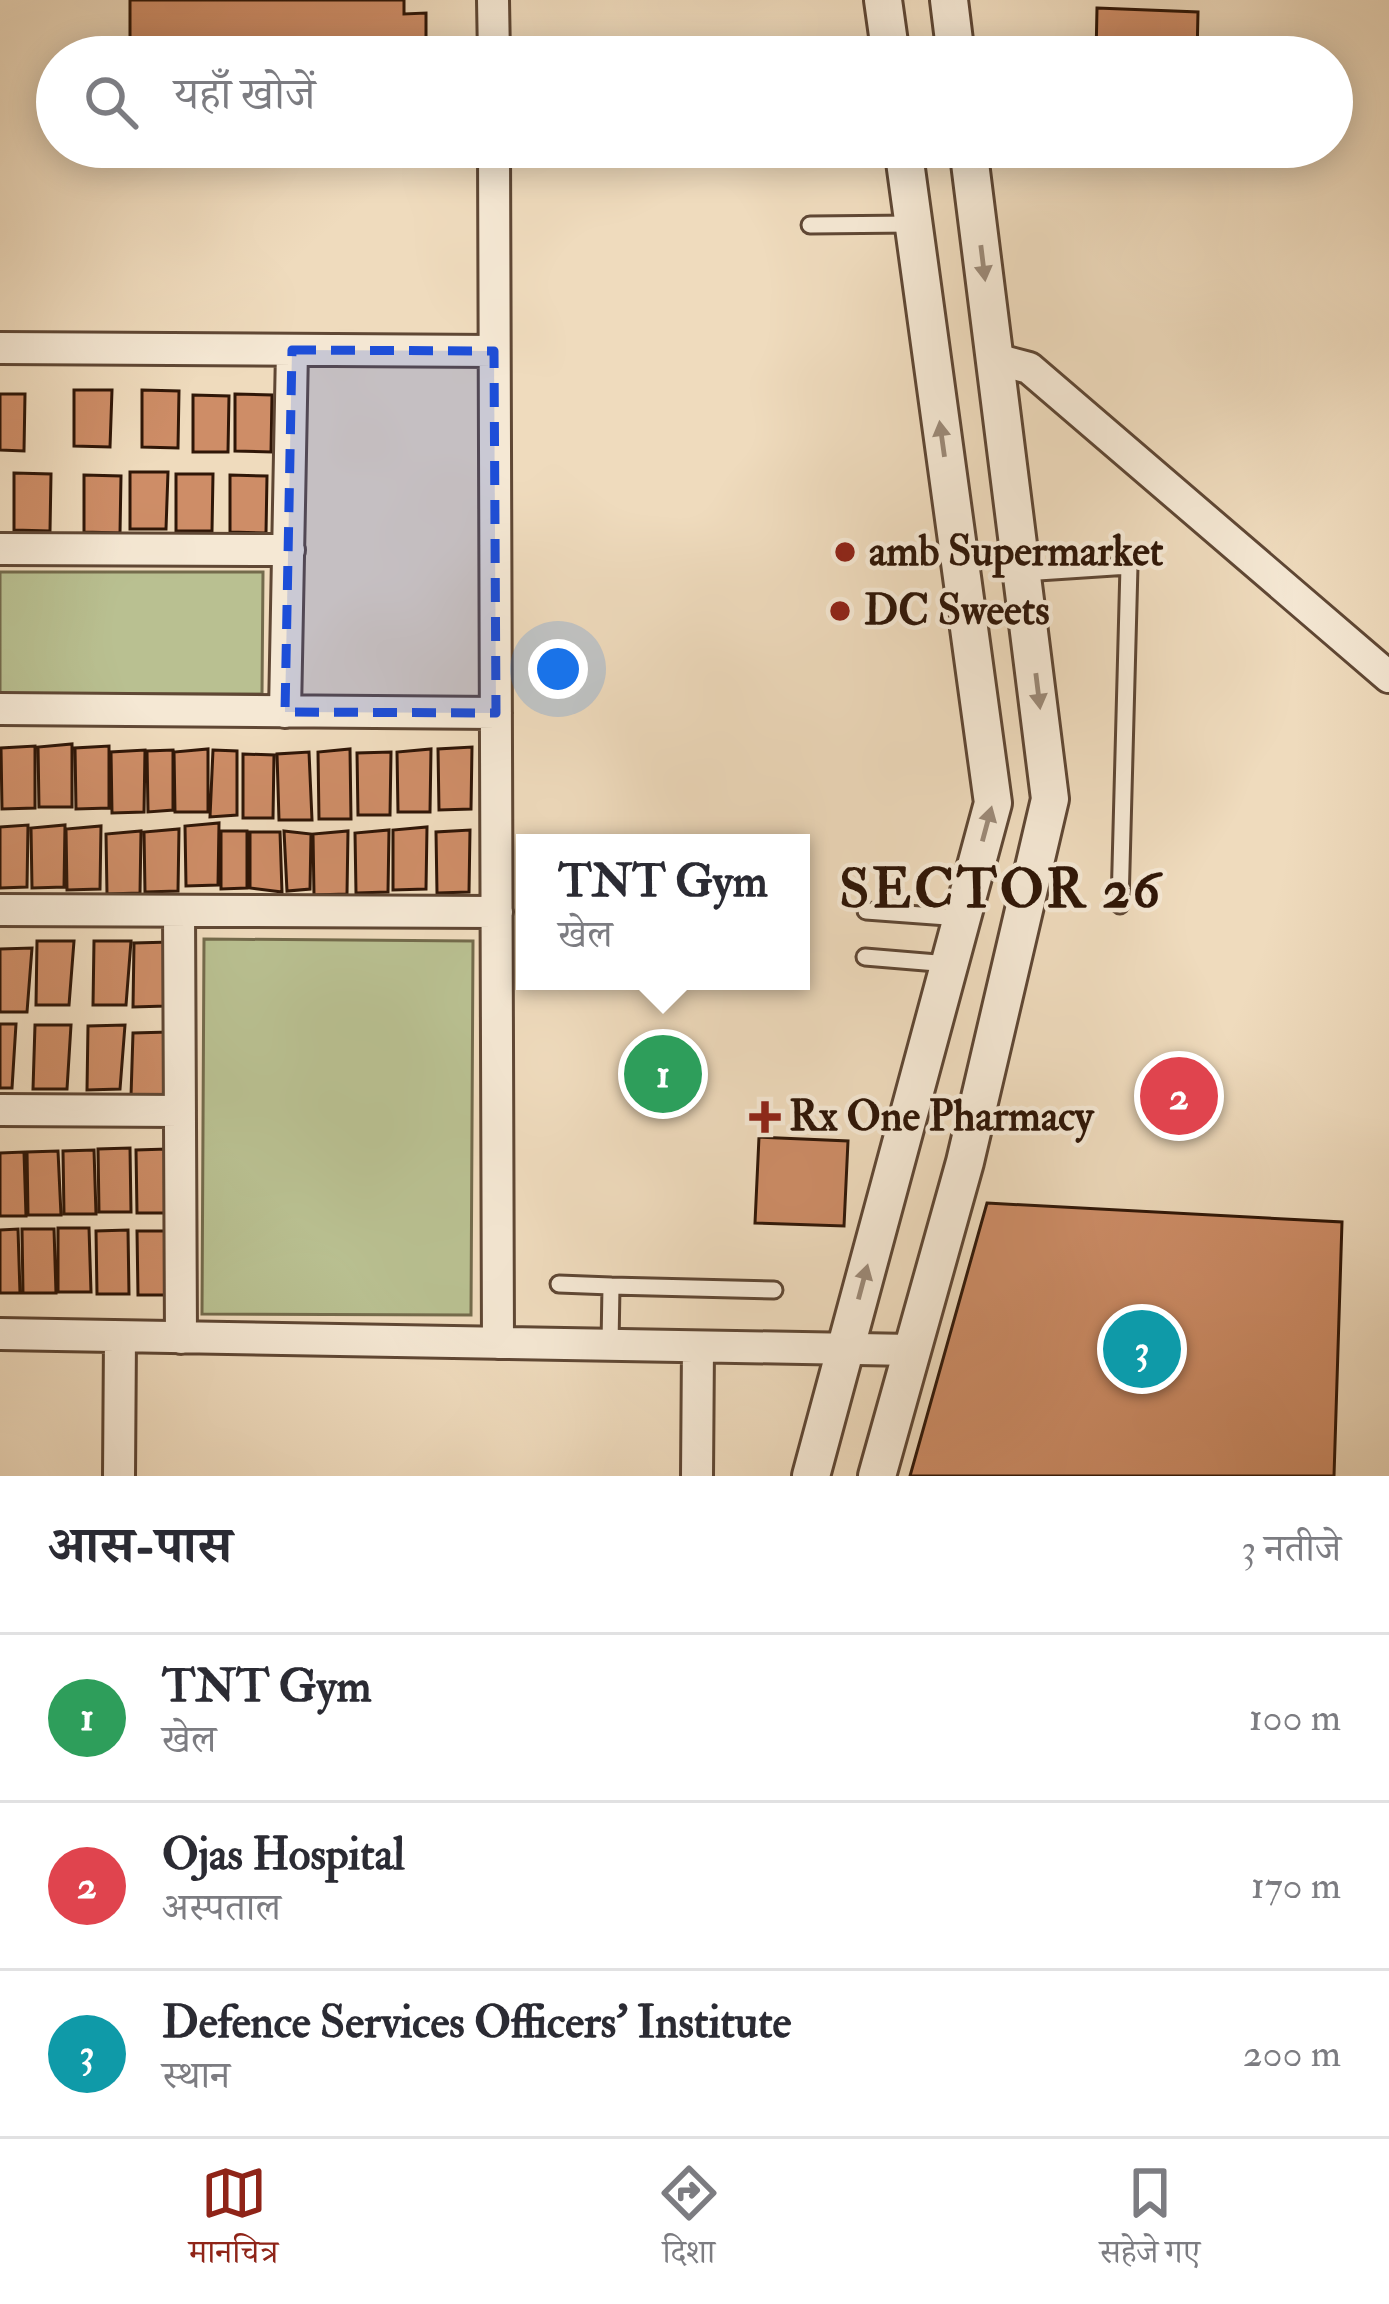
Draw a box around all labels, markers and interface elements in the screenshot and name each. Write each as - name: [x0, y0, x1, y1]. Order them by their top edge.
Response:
- search box: [36, 36, 1353, 168]
- text: यहाँ खोजें: [174, 67, 315, 123]
- icon: search: [78, 69, 144, 135]
- one-way arrow: [973, 245, 992, 282]
- one-way arrow: [932, 419, 951, 457]
- place label: amb Supermarket: [869, 526, 1164, 578]
- marker: amb Supermarket: [832, 539, 858, 565]
- place label: DC Sweets: [864, 585, 1050, 637]
- marker: DC Sweets: [827, 598, 853, 624]
- your location: [528, 639, 588, 699]
- one-way arrow: [1029, 673, 1048, 711]
- one-way arrow: [978, 806, 997, 843]
- popup: [516, 834, 810, 990]
- text: TNT Gym: [558, 854, 768, 910]
- district label: SECTOR 26: [839, 856, 1164, 924]
- text: खेल: [558, 910, 613, 959]
- pin: 1: [624, 1029, 702, 1119]
- pin: 2: [1140, 1051, 1218, 1141]
- place label: Rx One Pharmacy: [789, 1091, 1095, 1144]
- marker: Rx One Pharmacy: [752, 1104, 778, 1130]
- one-way arrow: [855, 1263, 874, 1300]
- pin: 3: [1103, 1304, 1181, 1394]
- text: आस-पास: [48, 1514, 232, 1578]
- text: 3 नतीजे: [1241, 1524, 1341, 1573]
- text: TNT Gym: [162, 1659, 371, 1715]
- text: 1: [80, 1693, 94, 1742]
- text: 100 m: [1249, 1693, 1341, 1742]
- text: खेल: [162, 1715, 216, 1764]
- text: Ojas Hospital: [162, 1827, 405, 1883]
- text: 2: [77, 1861, 97, 1910]
- text: 170 m: [1251, 1861, 1341, 1910]
- text: अस्पताल: [162, 1883, 281, 1932]
- text: Defence Services Officers' Institute: [162, 1995, 791, 2051]
- text: 3: [80, 2029, 94, 2078]
- text: 200 m: [1243, 2029, 1341, 2078]
- text: स्थान: [162, 2051, 230, 2100]
- tab: मानचित्र: [189, 2160, 278, 2284]
- tab: दिशा: [656, 2160, 722, 2284]
- tab: सहेजे गए: [1099, 2160, 1200, 2284]

